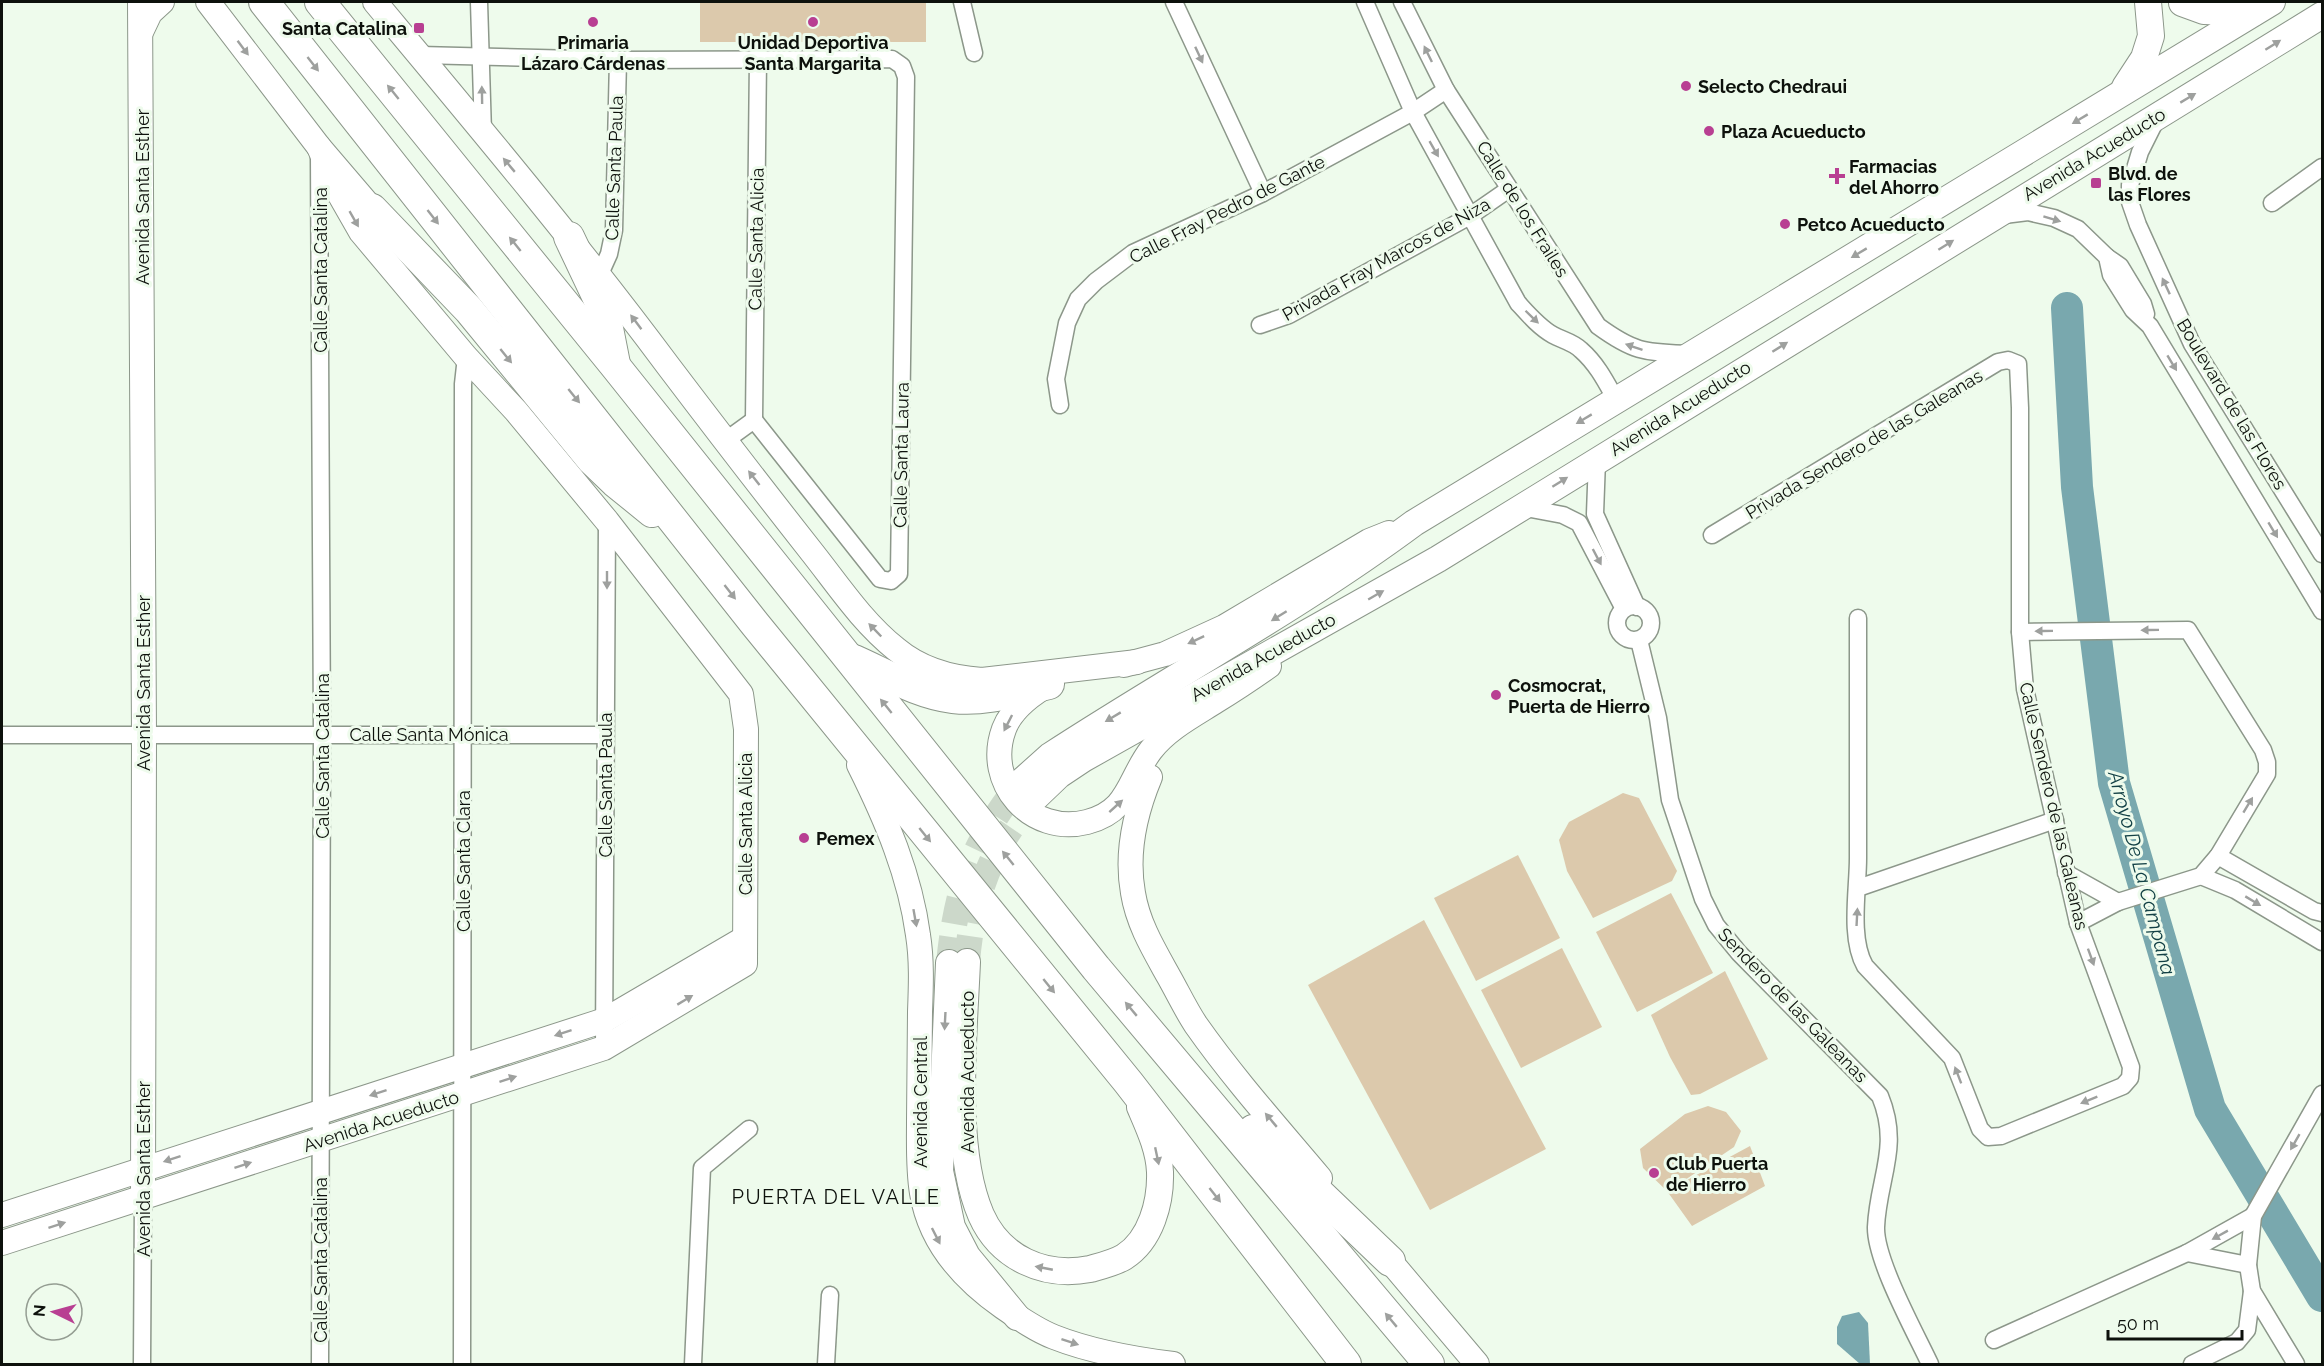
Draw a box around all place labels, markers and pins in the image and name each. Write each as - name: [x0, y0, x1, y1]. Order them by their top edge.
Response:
- marker: Primaria Lázaro Cárdenas: [586, 15, 600, 29]
- marker: Unidad Deportiva Santa Margarita: [806, 15, 820, 29]
- place label: Santa Catalina: [282, 18, 407, 39]
- marker: Santa Catalina: [412, 21, 426, 35]
- place label: Primaria Lázaro Cárdenas: [521, 32, 665, 74]
- place label: Unidad Deportiva Santa Margarita: [737, 32, 889, 74]
- place label: Selecto Chedraui: [1698, 76, 1847, 97]
- marker: Selecto Chedraui: [1679, 79, 1693, 93]
- place label: Plaza Acueducto: [1721, 121, 1866, 142]
- marker: Plaza Acueducto: [1702, 124, 1716, 138]
- place label: Farmacias del Ahorro: [1849, 156, 1939, 198]
- place label: Blvd. de las Flores: [2108, 163, 2191, 205]
- marker: Farmacias del Ahorro: [1830, 169, 1844, 183]
- marker: Blvd. de las Flores: [2089, 176, 2103, 190]
- place label: Petco Acueducto: [1797, 214, 1945, 235]
- marker: Petco Acueducto: [1778, 217, 1792, 231]
- place label: Cosmocrat, Puerta de Hierro: [1508, 675, 1650, 717]
- marker: Cosmocrat, Puerta de Hierro: [1489, 688, 1503, 702]
- place label: Pemex: [816, 828, 875, 849]
- marker: Pemex: [797, 831, 811, 845]
- place label: Club Puerta de Hierro: [1666, 1153, 1768, 1195]
- marker: Club Puerta de Hierro: [1647, 1166, 1661, 1180]

